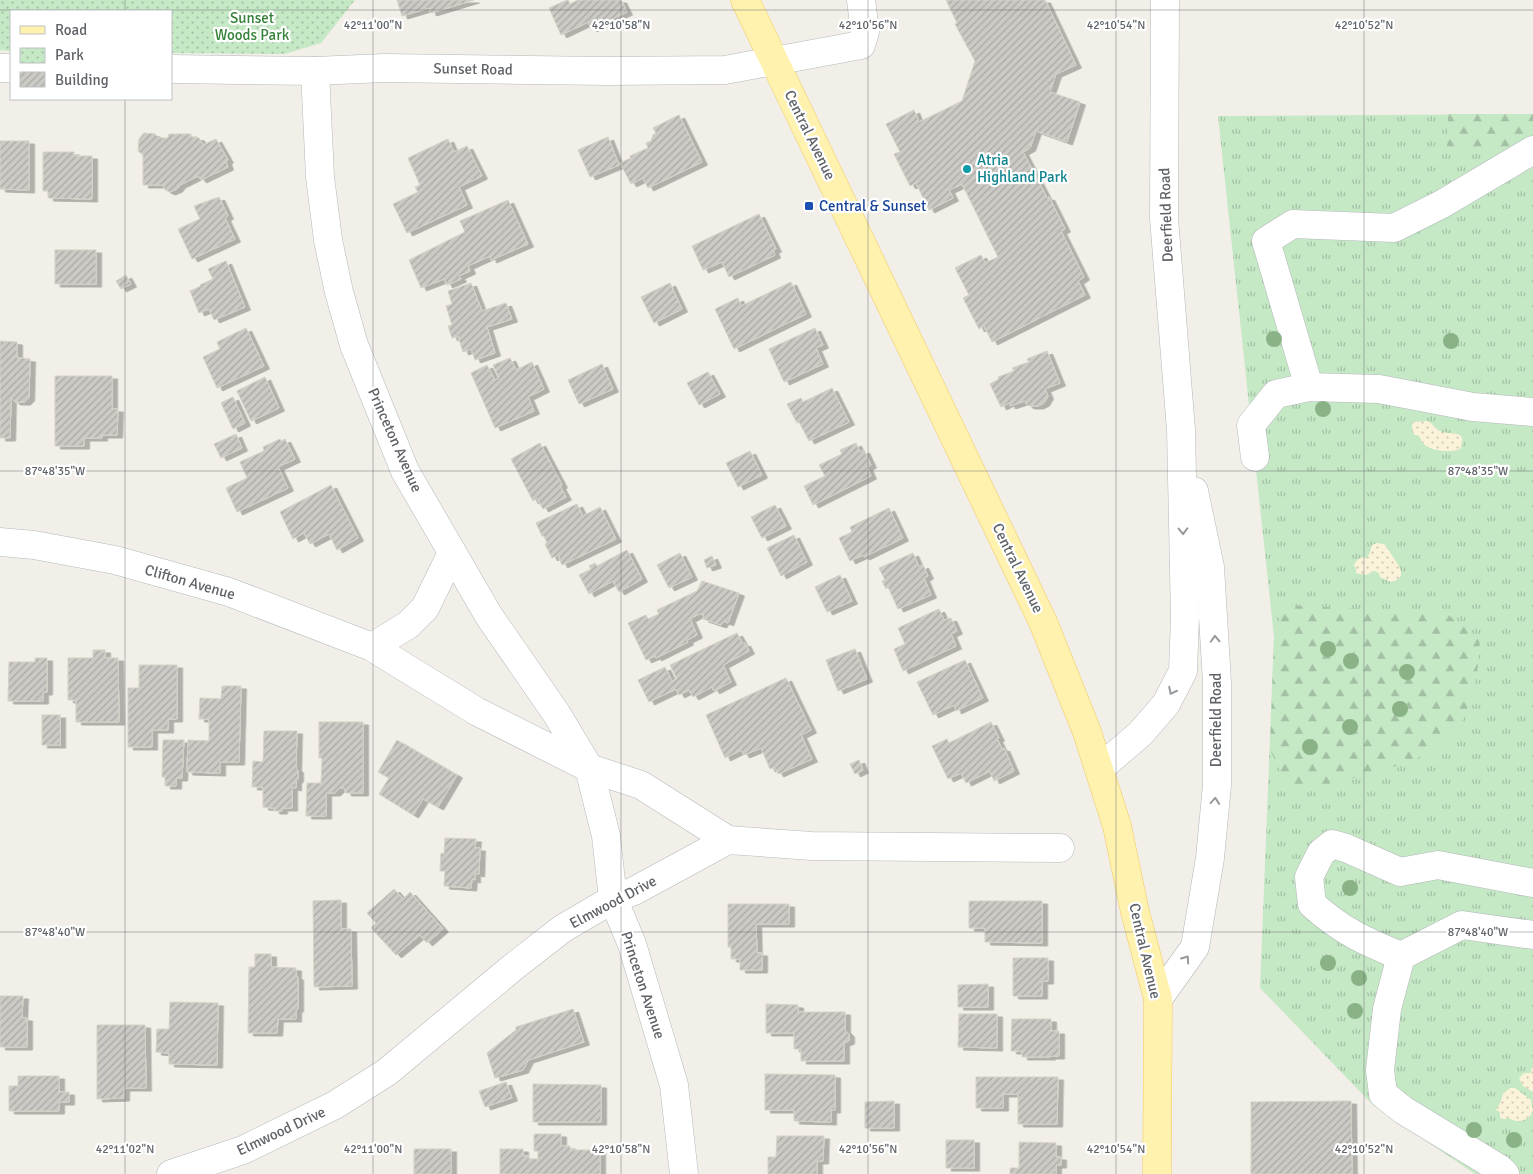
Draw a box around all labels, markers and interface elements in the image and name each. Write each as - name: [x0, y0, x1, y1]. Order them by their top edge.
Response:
- park label: Sunset Woods Park: [215, 9, 290, 44]
- legend: [10, 10, 172, 100]
- text: 42°11'00"N: [344, 18, 402, 33]
- text: 42°10'58"N: [592, 18, 650, 33]
- text: 42°10'56"N: [839, 18, 897, 33]
- text: 42°10'54"N: [1087, 18, 1145, 33]
- text: 42°10'52"N: [1335, 18, 1393, 33]
- text: Road: [55, 21, 87, 39]
- text: Park: [55, 46, 84, 64]
- street label: Sunset Road: [433, 59, 513, 79]
- text: Building: [55, 71, 109, 89]
- street label: Central Avenue: [781, 87, 839, 183]
- place label: Atria Highland Park: [977, 151, 1068, 186]
- marker: Atria Highland Park: [961, 163, 973, 175]
- street label: Deerfield Road: [1155, 167, 1177, 263]
- place label: Central & Sunset: [819, 197, 926, 215]
- marker: Central & Sunset: [803, 200, 815, 212]
- street label: Princeton Avenue: [364, 385, 426, 495]
- text: 87°48'35"W: [25, 464, 85, 479]
- text: 87°48'35"W: [1448, 464, 1508, 479]
- street label: Central Avenue: [989, 520, 1047, 616]
- one-way arrow: [1178, 528, 1188, 536]
- street label: Clifton Avenue: [143, 560, 237, 604]
- one-way arrow: [1209, 635, 1220, 643]
- street label: Deerfield Road: [1207, 673, 1225, 767]
- one-way arrow: [1168, 686, 1178, 695]
- one-way arrow: [1210, 797, 1221, 805]
- street label: Elmwood Drive: [567, 872, 659, 932]
- street label: Central Avenue: [1125, 901, 1165, 1001]
- text: 87°48'40"W: [25, 925, 85, 940]
- text: 87°48'40"W: [1448, 925, 1508, 940]
- street label: Princeton Avenue: [617, 929, 669, 1041]
- one-way arrow: [1180, 955, 1189, 965]
- street label: Elmwood Drive: [234, 1103, 328, 1159]
- text: 42°11'02"N: [96, 1142, 154, 1157]
- text: 42°11'00"N: [344, 1142, 402, 1157]
- text: 42°10'58"N: [592, 1142, 650, 1157]
- text: 42°10'56"N: [839, 1142, 897, 1157]
- text: 42°10'54"N: [1087, 1142, 1145, 1157]
- text: 42°10'52"N: [1335, 1142, 1393, 1157]

